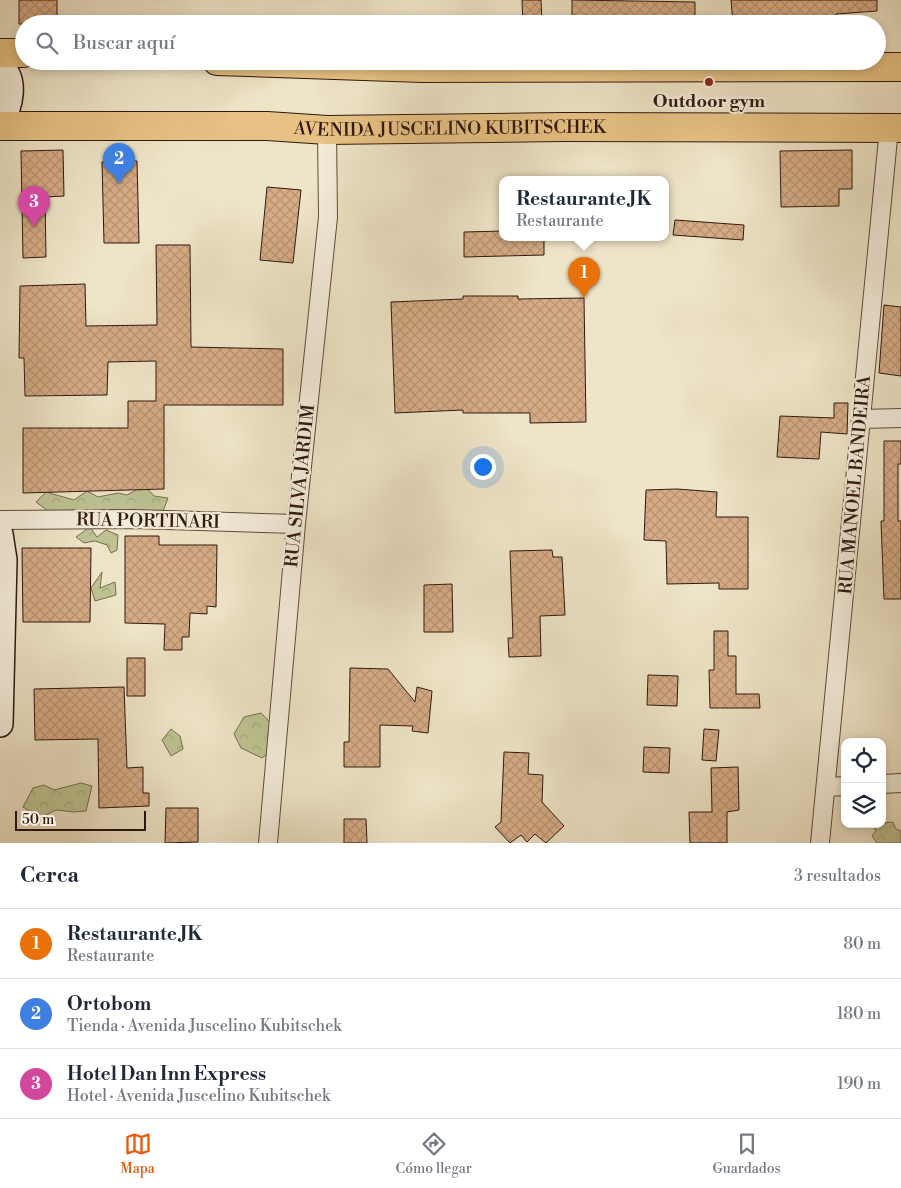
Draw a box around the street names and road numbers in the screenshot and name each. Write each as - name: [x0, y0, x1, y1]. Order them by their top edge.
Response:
- street label: AVENIDA JUSCELINO KUBITSCHEK: [292, 115, 608, 142]
- street label: RUA MANOEL BANDEIRA: [834, 374, 876, 595]
- street label: RUA SILVA JARDIM: [280, 403, 320, 569]
- street label: RUA PORTINARI: [76, 508, 220, 534]

